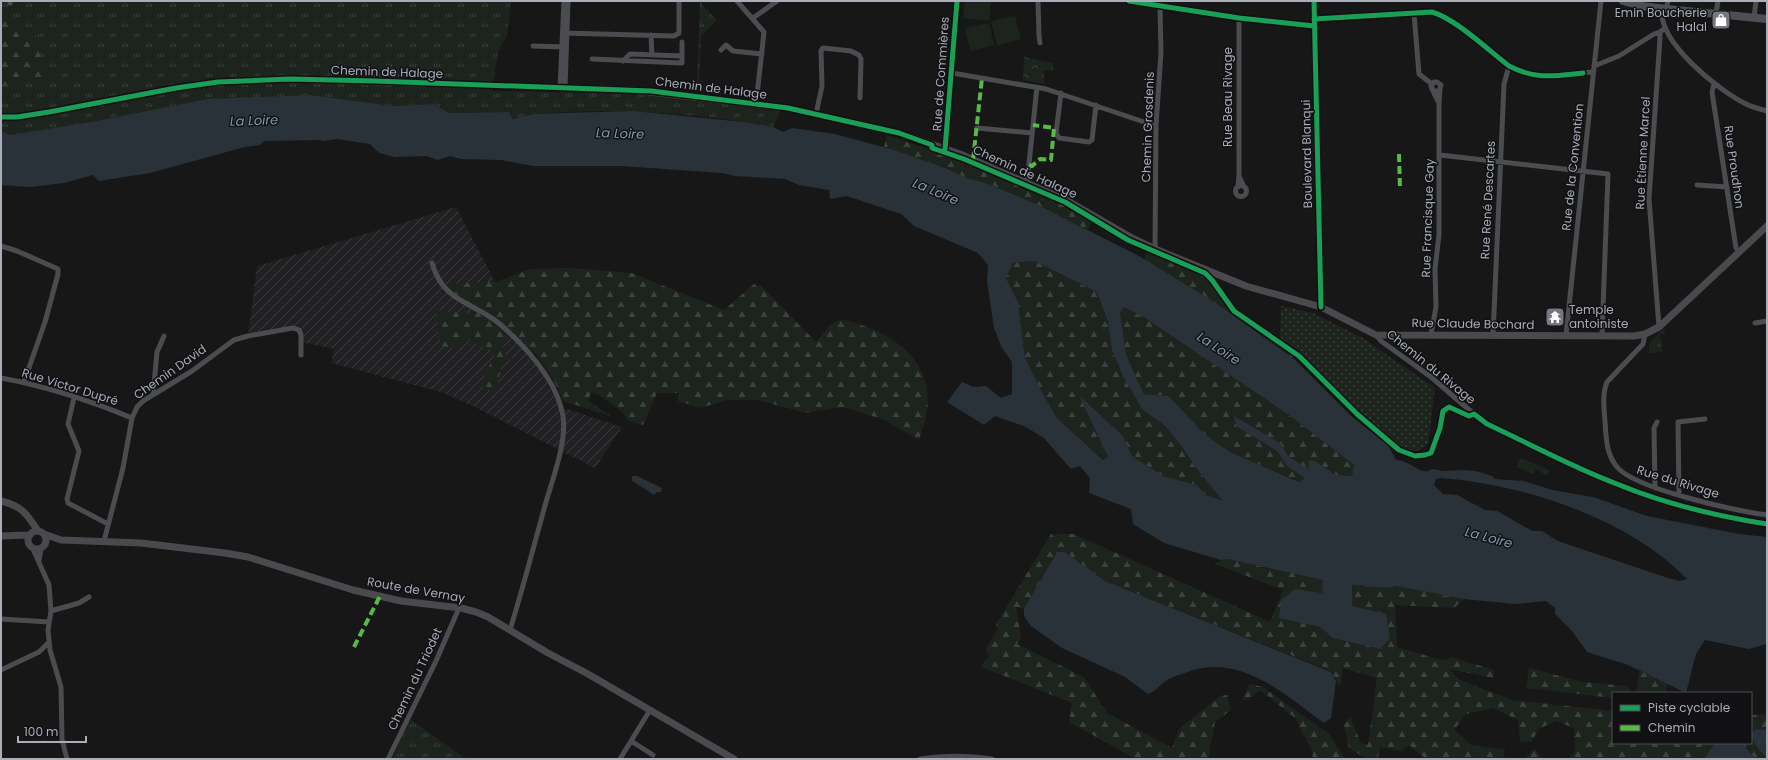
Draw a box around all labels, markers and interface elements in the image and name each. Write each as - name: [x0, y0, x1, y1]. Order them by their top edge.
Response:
- place label: Emin Boucherie Halal: [1615, 4, 1707, 35]
- shop icon: Emin Boucherie Halal: [1710, 9, 1732, 31]
- street label: Rue de Commières: [928, 16, 953, 132]
- street label: Rue Beau Rivage: [1219, 47, 1236, 147]
- street label: Chemin de Halage: [331, 61, 443, 82]
- street label: Chemin Grosdenis: [1137, 71, 1158, 183]
- street label: Chemin de Halage: [654, 72, 768, 103]
- street label: Rue Étienne Marcel: [1631, 96, 1654, 210]
- street label: Boulevard Blanqui: [1297, 100, 1316, 208]
- street label: Rue de la Convention: [1557, 103, 1588, 231]
- water label: La Loire: [230, 110, 278, 131]
- water label: La Loire: [596, 123, 644, 144]
- street label: Rue Proudhon: [1720, 124, 1749, 209]
- street label: Rue René Descartes: [1476, 140, 1499, 260]
- street label: Chemin de Halage: [970, 141, 1080, 202]
- street label: Rue Francisque Gay: [1417, 158, 1438, 278]
- water label: La Loire: [910, 173, 962, 210]
- place label: Temple antoiniste: [1569, 301, 1629, 332]
- temple icon: Temple antoiniste: [1544, 306, 1566, 328]
- street label: Rue Claude Bochard: [1411, 314, 1535, 333]
- street label: Chemin du Rivage: [1383, 325, 1479, 408]
- water label: La Loire: [1193, 327, 1244, 370]
- street label: Chemin David: [130, 340, 209, 403]
- street label: Rue Victor Dupré: [20, 364, 120, 409]
- street label: Rue du Rivage: [1635, 461, 1721, 502]
- water label: La Loire: [1463, 522, 1515, 553]
- street label: Route de Vernay: [366, 573, 467, 607]
- street label: Chemin du Triodet: [383, 625, 446, 733]
- legend: [1612, 692, 1752, 744]
- text: Piste cyclable: [1648, 699, 1730, 716]
- scale bar: [18, 718, 86, 744]
- text: Chemin: [1648, 719, 1695, 736]
- text: 100 m: [24, 723, 58, 740]

